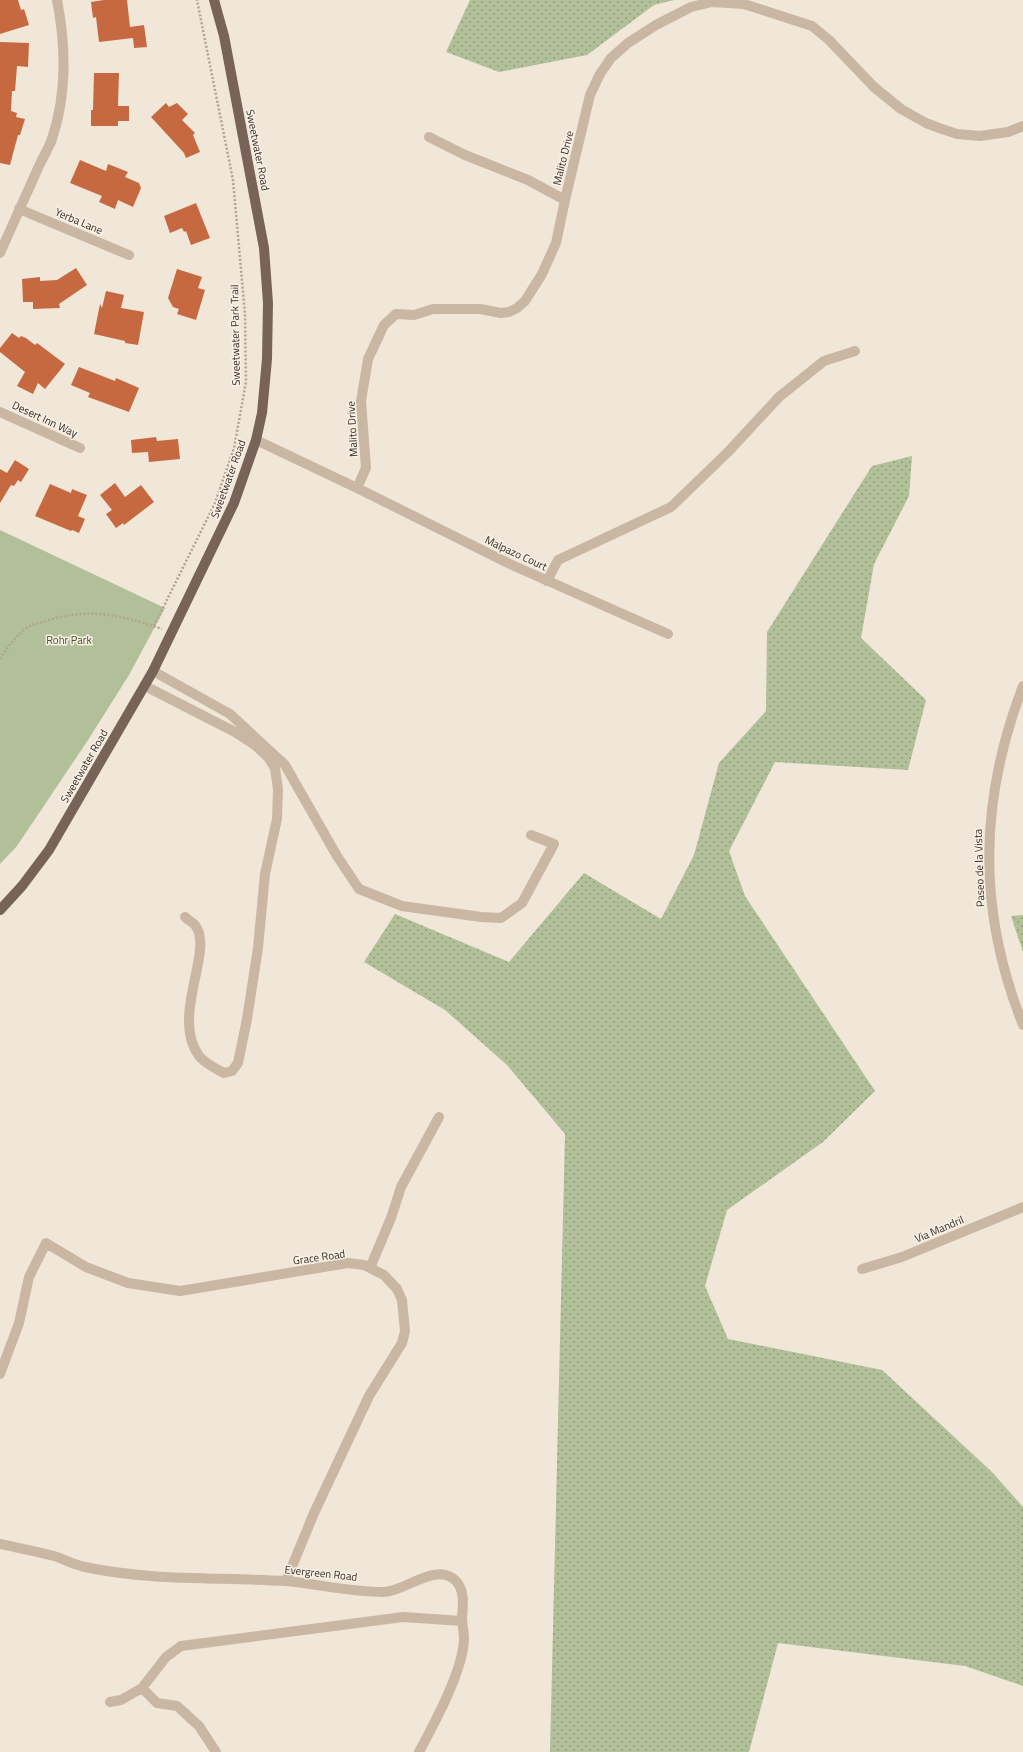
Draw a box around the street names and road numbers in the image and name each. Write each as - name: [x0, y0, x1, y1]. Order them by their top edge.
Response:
- street label: Sweetwater Road: [242, 108, 274, 192]
- street label: Malito Drive: [548, 129, 578, 187]
- street label: Yerba Lane: [53, 204, 106, 238]
- street label: Sweetwater Park Trail: [226, 284, 244, 386]
- street label: Desert Inn Way: [10, 397, 81, 441]
- street label: Malito Drive: [343, 400, 361, 457]
- street label: Sweetwater Road: [206, 437, 250, 520]
- street label: Malpazo Court: [482, 532, 550, 574]
- street label: Sweetwater Road: [56, 726, 112, 806]
- street label: Paseo de la Vista: [970, 828, 988, 907]
- street label: Via Mandril: [912, 1211, 966, 1247]
- street label: Grace Road: [292, 1245, 346, 1269]
- street label: Evergreen Road: [284, 1561, 358, 1585]

